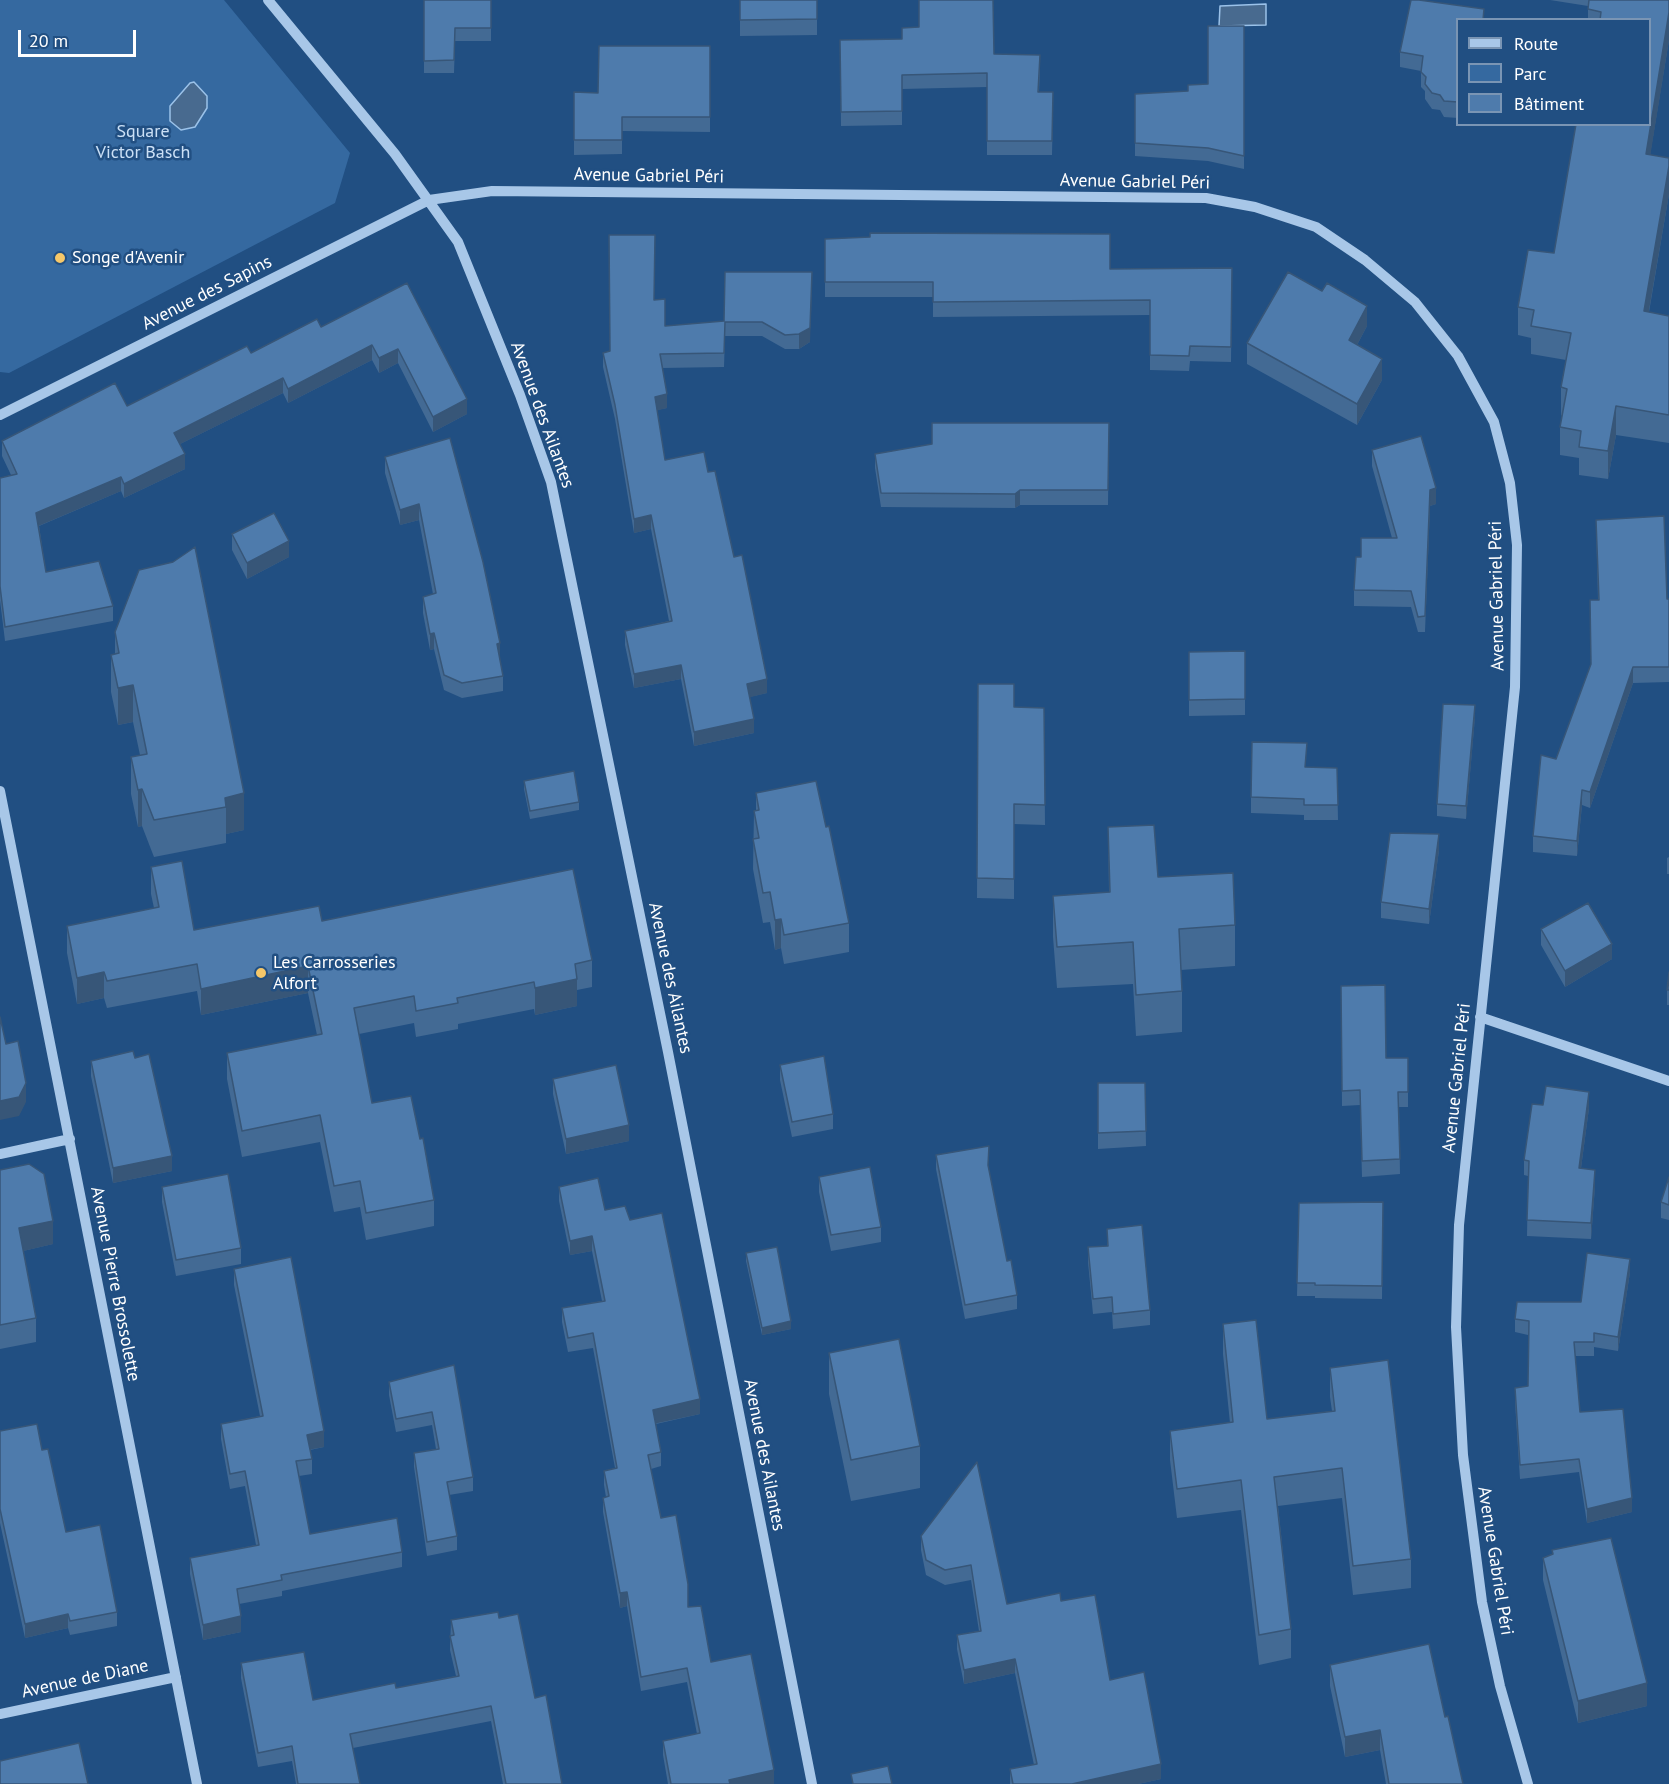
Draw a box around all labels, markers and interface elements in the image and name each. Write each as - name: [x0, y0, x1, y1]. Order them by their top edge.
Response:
- scale bar: [21, 18, 140, 56]
- legend: [1456, 18, 1651, 126]
- text: 20 m: [29, 29, 68, 52]
- text: Route: [1514, 32, 1558, 55]
- text: Parc: [1514, 62, 1547, 85]
- text: Bâtiment: [1514, 92, 1584, 115]
- park label: Square Victor Basch: [96, 121, 190, 164]
- street label: Avenue Gabriel Péri: [574, 164, 724, 188]
- street label: Avenue Gabriel Péri: [1060, 170, 1210, 194]
- place label: Songe d'Avenir: [72, 247, 184, 269]
- marker: Songe d'Avenir: [53, 251, 67, 265]
- street label: Avenue des Sapins: [139, 251, 275, 335]
- street label: Avenue des Ailantes: [505, 339, 579, 491]
- street label: Avenue Gabriel Péri: [1485, 521, 1509, 671]
- street label: Avenue des Ailantes: [643, 900, 697, 1056]
- place label: Les Carrosseries Alfort: [273, 952, 396, 994]
- marker: Les Carrosseries Alfort: [254, 966, 268, 980]
- street label: Avenue Gabriel Péri: [1438, 1002, 1476, 1154]
- street label: Avenue Pierre Brossolette: [86, 1185, 144, 1383]
- street label: Avenue des Ailantes: [739, 1377, 789, 1533]
- street label: Avenue Gabriel Péri: [1473, 1485, 1517, 1637]
- street label: Avenue de Diane: [20, 1655, 150, 1703]

